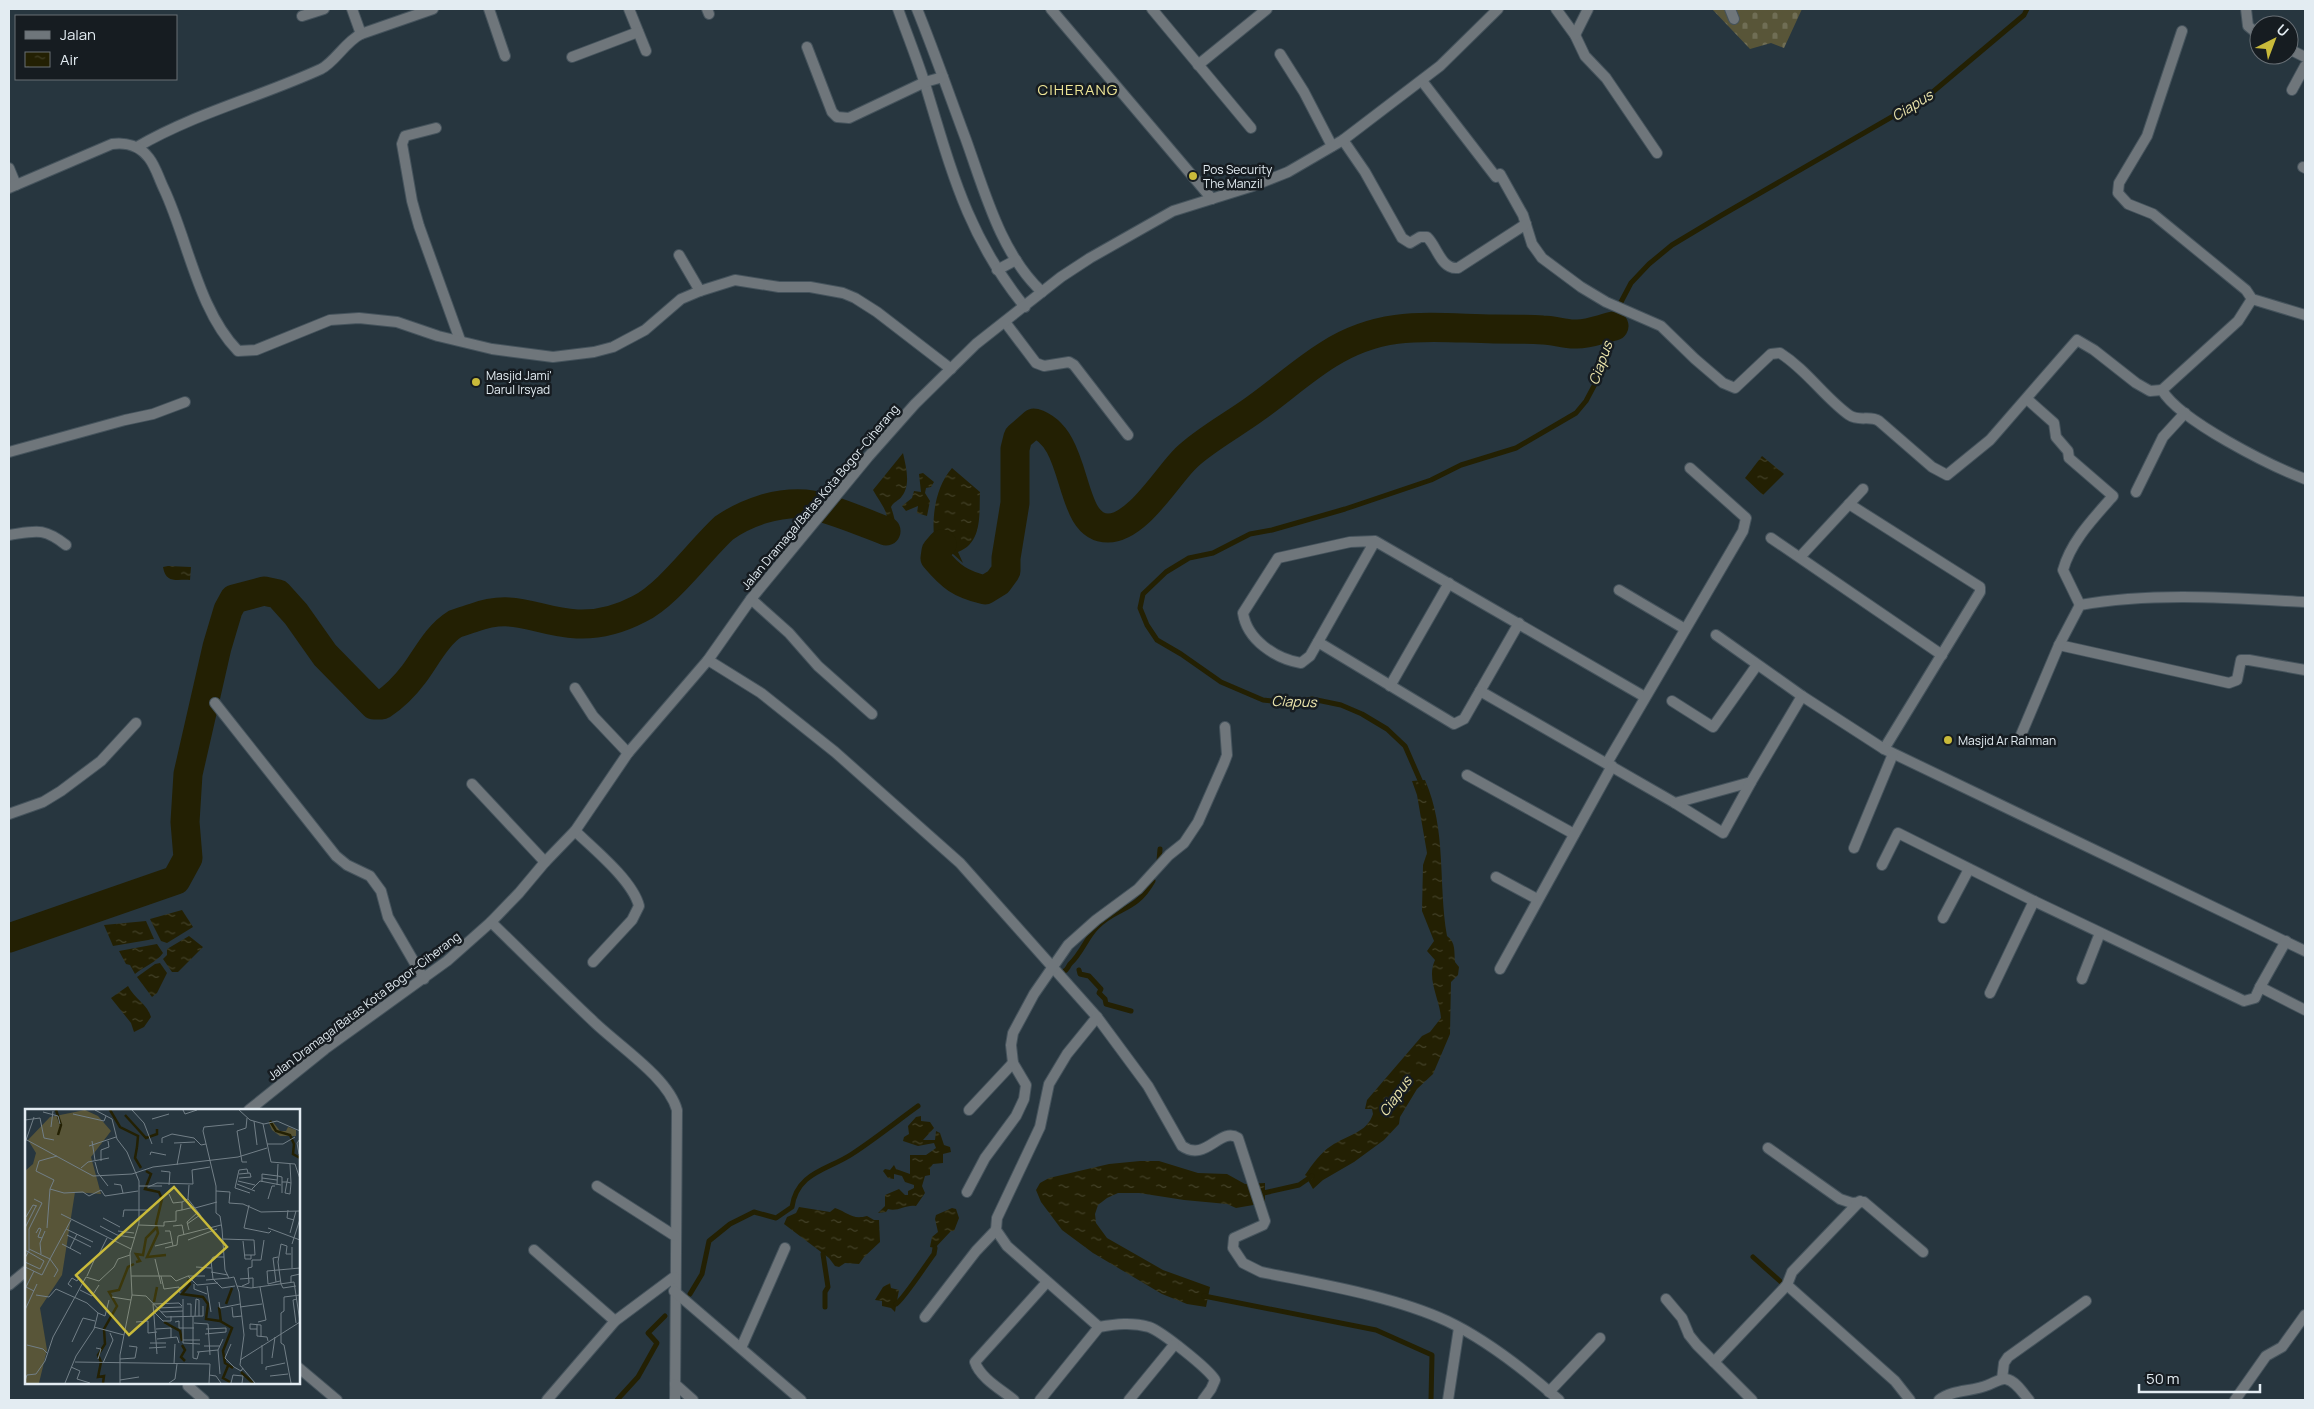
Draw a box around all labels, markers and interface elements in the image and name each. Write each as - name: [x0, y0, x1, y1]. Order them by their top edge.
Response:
- legend: [15, 15, 178, 80]
- north arrow: [2249, 15, 2299, 65]
- text: U: [2273, 20, 2293, 40]
- text: Jalan: [60, 24, 96, 45]
- text: Air: [60, 49, 79, 70]
- district label: CIHERANG: [1038, 79, 1118, 100]
- water label: Ciapus: [1888, 84, 1938, 125]
- place label: Pos Security The Manzil: [1203, 161, 1273, 192]
- marker: Pos Security The Manzil: [1187, 170, 1199, 182]
- water label: Ciapus: [1584, 337, 1617, 387]
- place label: Masjid Jami' Darul Irsyad: [486, 367, 552, 398]
- marker: Masjid Jami' Darul Irsyad: [470, 376, 482, 388]
- street label: Jalan Dramaga/Batas Kota Bogor–Ciherang: [737, 401, 903, 593]
- water label: Ciapus: [1271, 691, 1318, 711]
- place label: Masjid Ar Rahman: [1958, 732, 2056, 749]
- marker: Masjid Ar Rahman: [1942, 734, 1954, 746]
- street label: Jalan Dramaga/Batas Kota Bogor–Ciherang: [264, 928, 464, 1084]
- water label: Ciapus: [1374, 1071, 1417, 1120]
- inset map: [25, 1109, 300, 1384]
- scale bar: [2139, 1362, 2260, 1394]
- text: 50 m: [2146, 1368, 2180, 1389]

